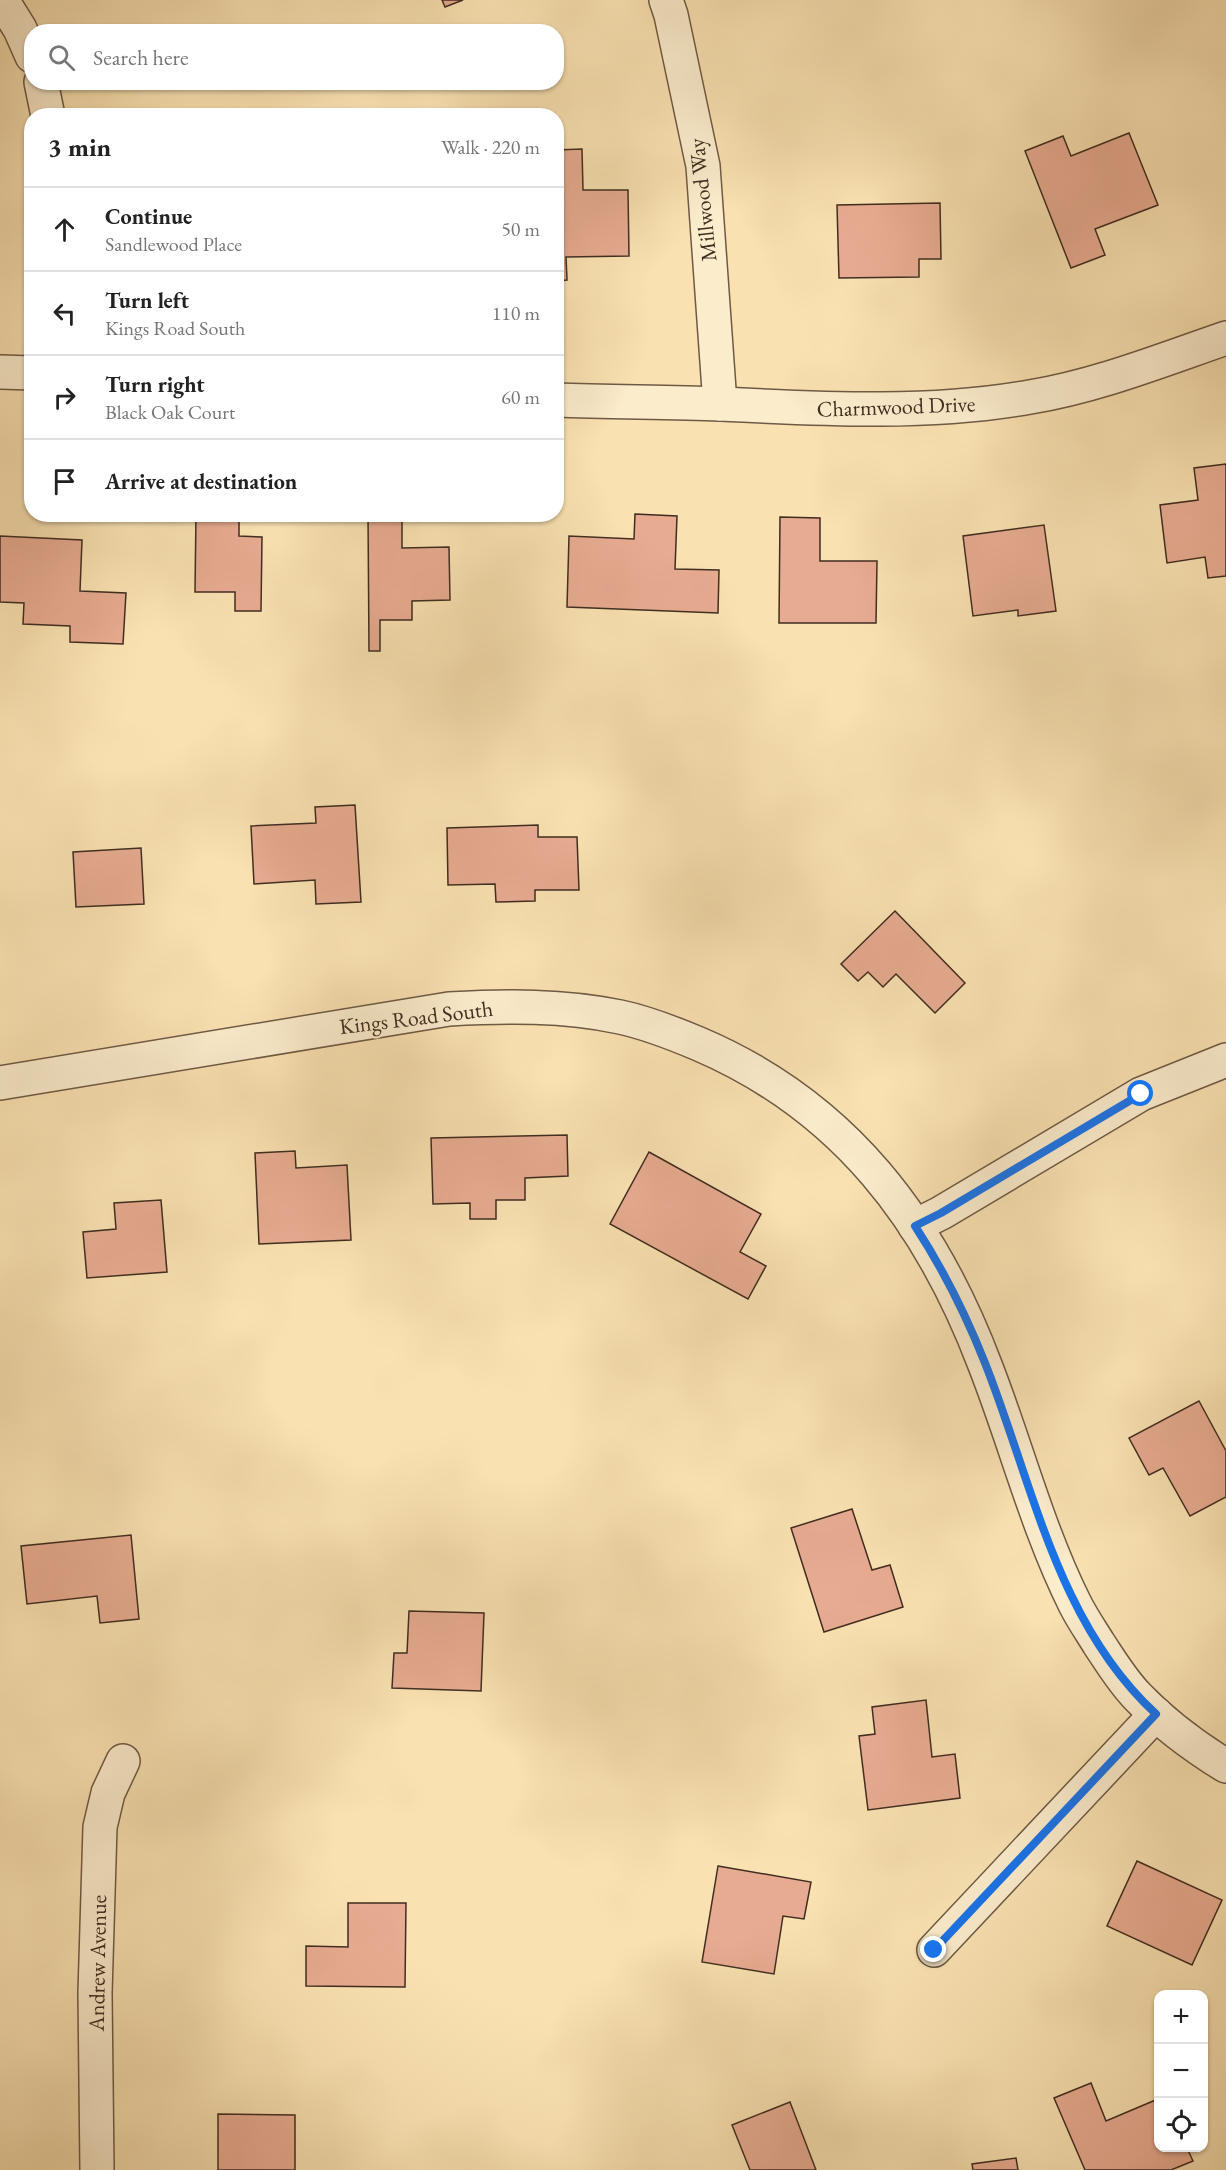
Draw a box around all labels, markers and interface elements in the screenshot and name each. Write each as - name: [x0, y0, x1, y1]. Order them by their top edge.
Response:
- search box: [24, 24, 564, 90]
- icon: search: [45, 41, 78, 74]
- text: Search here: [93, 43, 188, 72]
- text: 3 min: [48, 130, 111, 164]
- text: Walk · 220 m: [441, 134, 540, 160]
- street label: Millwood Way: [682, 137, 723, 263]
- text: Continue: [105, 202, 192, 231]
- icon: ahead: [48, 213, 81, 246]
- text: 50 m: [501, 216, 540, 242]
- text: Sandlewood Place: [105, 231, 242, 257]
- text: Turn left: [105, 286, 189, 315]
- icon: left: [48, 297, 81, 330]
- text: 110 m: [492, 300, 540, 326]
- text: Kings Road South: [105, 315, 245, 341]
- text: Turn right: [105, 370, 204, 399]
- icon: right: [48, 381, 81, 414]
- text: 60 m: [501, 384, 540, 410]
- street label: Charmwood Drive: [816, 389, 976, 424]
- text: Black Oak Court: [105, 399, 235, 425]
- icon: arrive: [48, 465, 81, 498]
- text: Arrive at destination: [105, 467, 297, 496]
- street label: Kings Road South: [338, 994, 494, 1041]
- route start: [1127, 1080, 1153, 1106]
- street label: Andrew Avenue: [82, 1894, 113, 2033]
- route end: [920, 1936, 946, 1962]
- map controls: [1154, 1990, 1208, 2152]
- button: +: [1154, 1990, 1208, 2044]
- button: −: [1154, 2044, 1208, 2098]
- button: locate: [1154, 2098, 1208, 2152]

